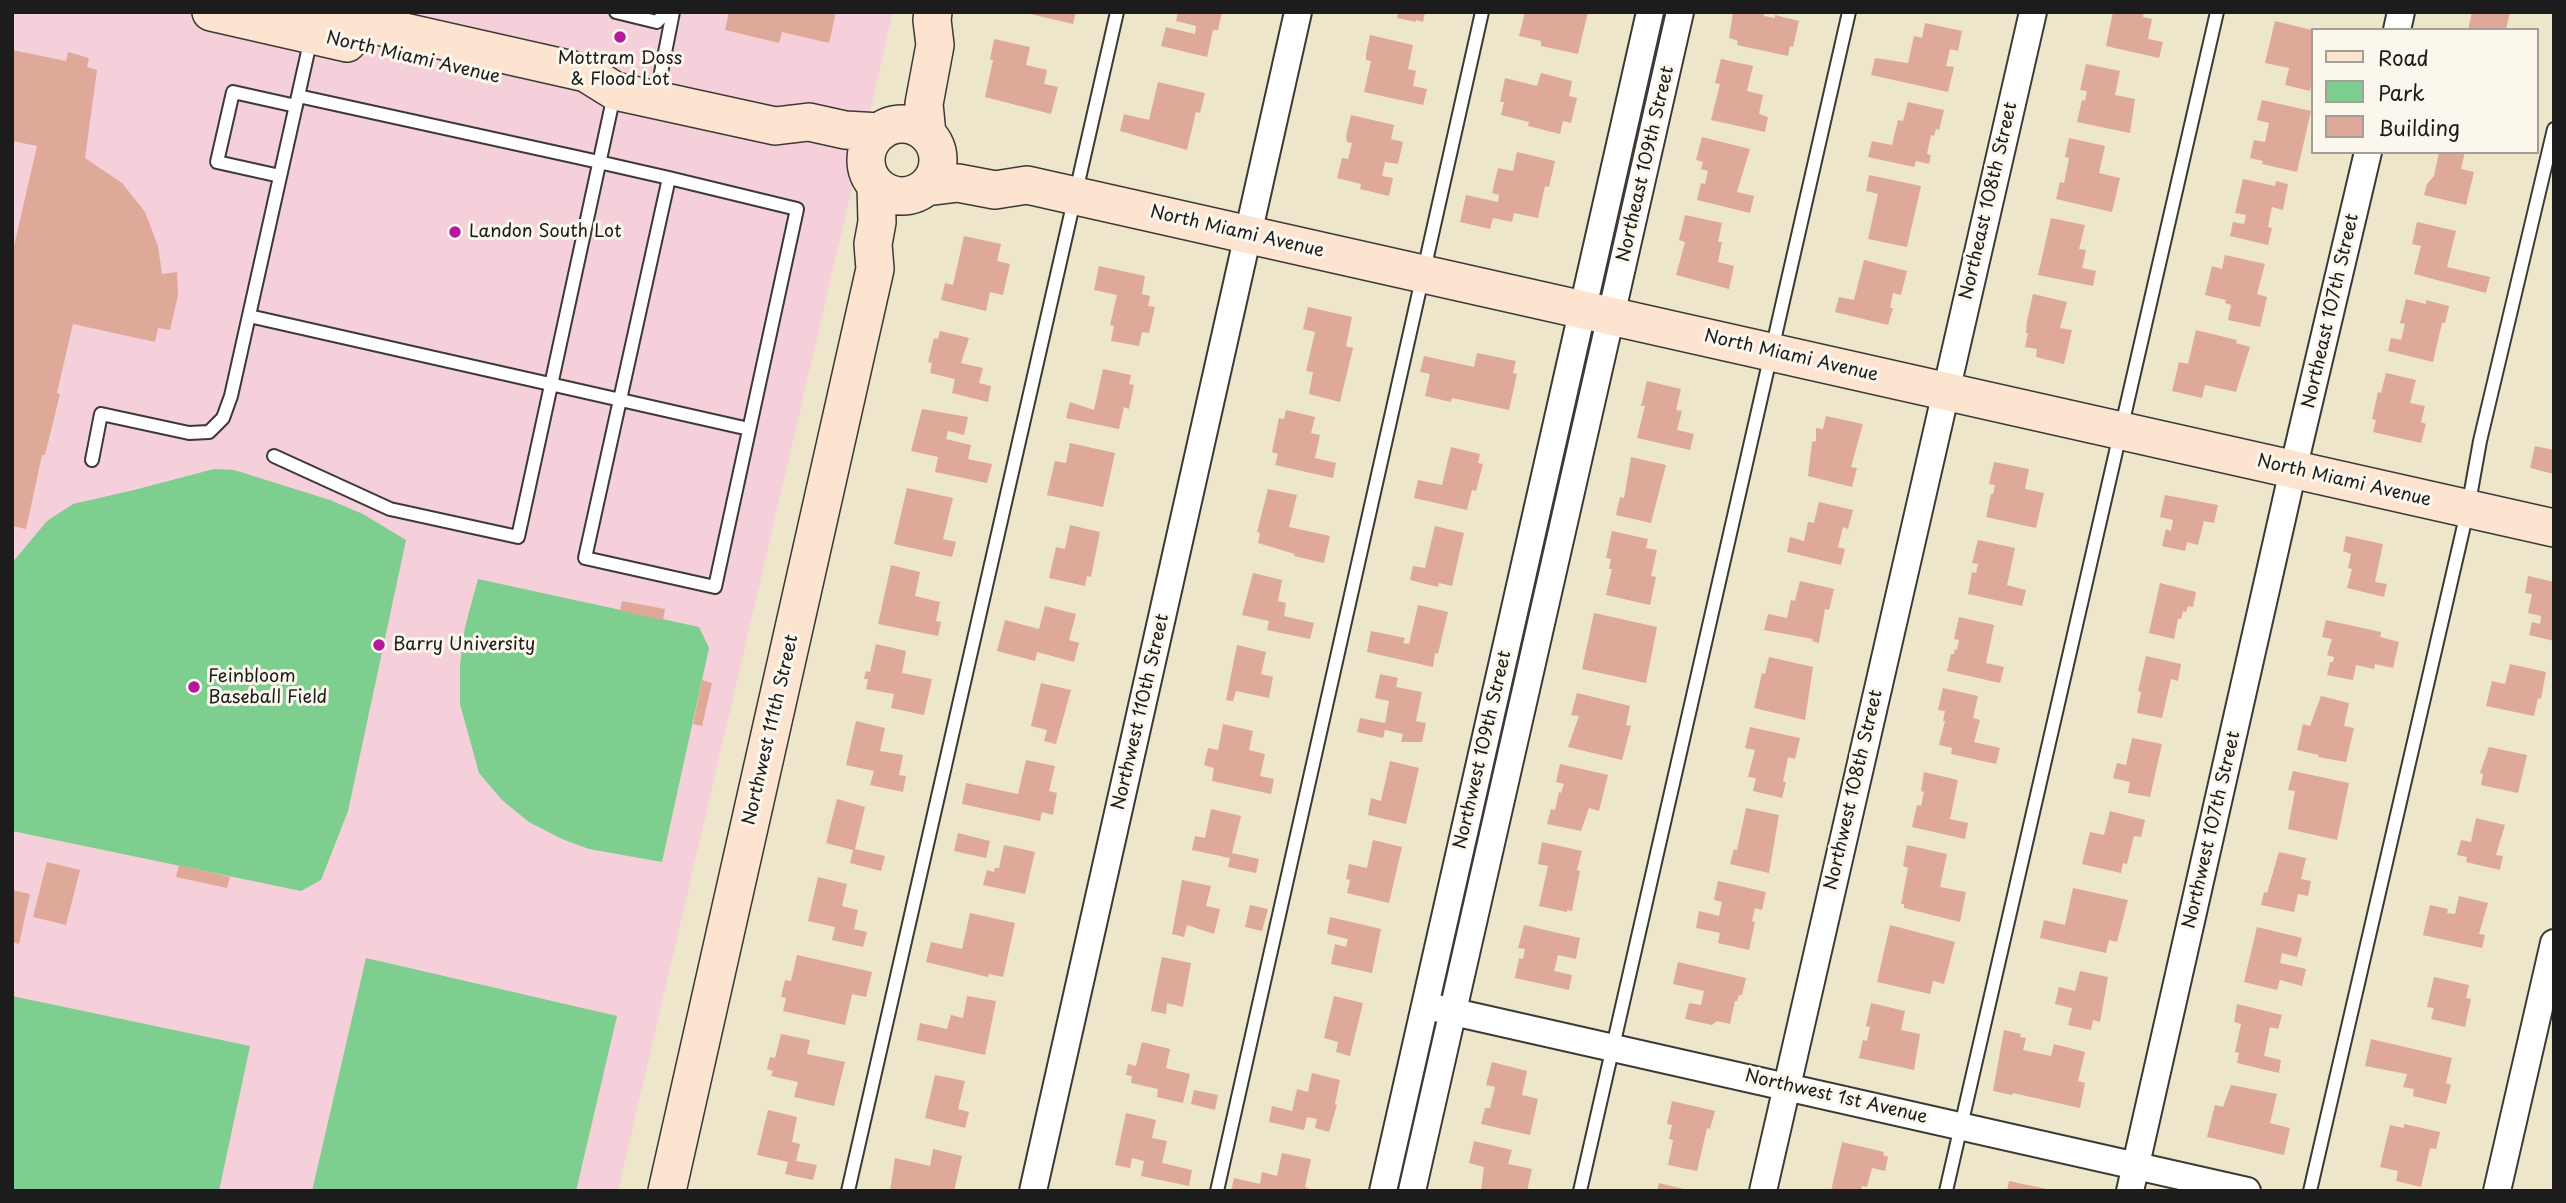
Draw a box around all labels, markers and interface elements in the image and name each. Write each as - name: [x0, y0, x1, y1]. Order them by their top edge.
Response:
- street label: North Miami Avenue: [324, 27, 502, 89]
- legend: [2310, 28, 2538, 154]
- marker: Mottram Doss & Flood Lot: [612, 29, 628, 45]
- text: Road: [2378, 41, 2429, 73]
- place label: Mottram Doss & Flood Lot: [558, 48, 682, 90]
- street label: Northeast 109th Street: [1613, 64, 1679, 264]
- text: Park: [2378, 76, 2425, 108]
- street label: Northeast 108th Street: [1956, 100, 2022, 302]
- text: Building: [2378, 111, 2460, 143]
- street label: North Miami Avenue: [1148, 201, 1326, 263]
- street label: Northeast 107th Street: [2298, 211, 2364, 411]
- place label: Landon South Lot: [469, 221, 622, 243]
- marker: Landon South Lot: [447, 224, 463, 240]
- street label: North Miami Avenue: [1702, 325, 1880, 387]
- street label: North Miami Avenue: [2255, 450, 2433, 512]
- street label: Northwest 110th Street: [1108, 612, 1174, 812]
- street label: Northwest 111th Street: [739, 633, 803, 827]
- place label: Barry University: [393, 634, 535, 656]
- marker: Barry University: [371, 637, 387, 653]
- street label: Northwest 109th Street: [1450, 649, 1516, 851]
- place label: Feinbloom Baseball Field: [208, 666, 327, 708]
- marker: Feinbloom Baseball Field: [186, 679, 202, 695]
- street label: Northwest 108th Street: [1820, 688, 1888, 892]
- street label: Northwest 107th Street: [2179, 729, 2245, 931]
- street label: Northwest 1st Avenue: [1743, 1065, 1929, 1129]

